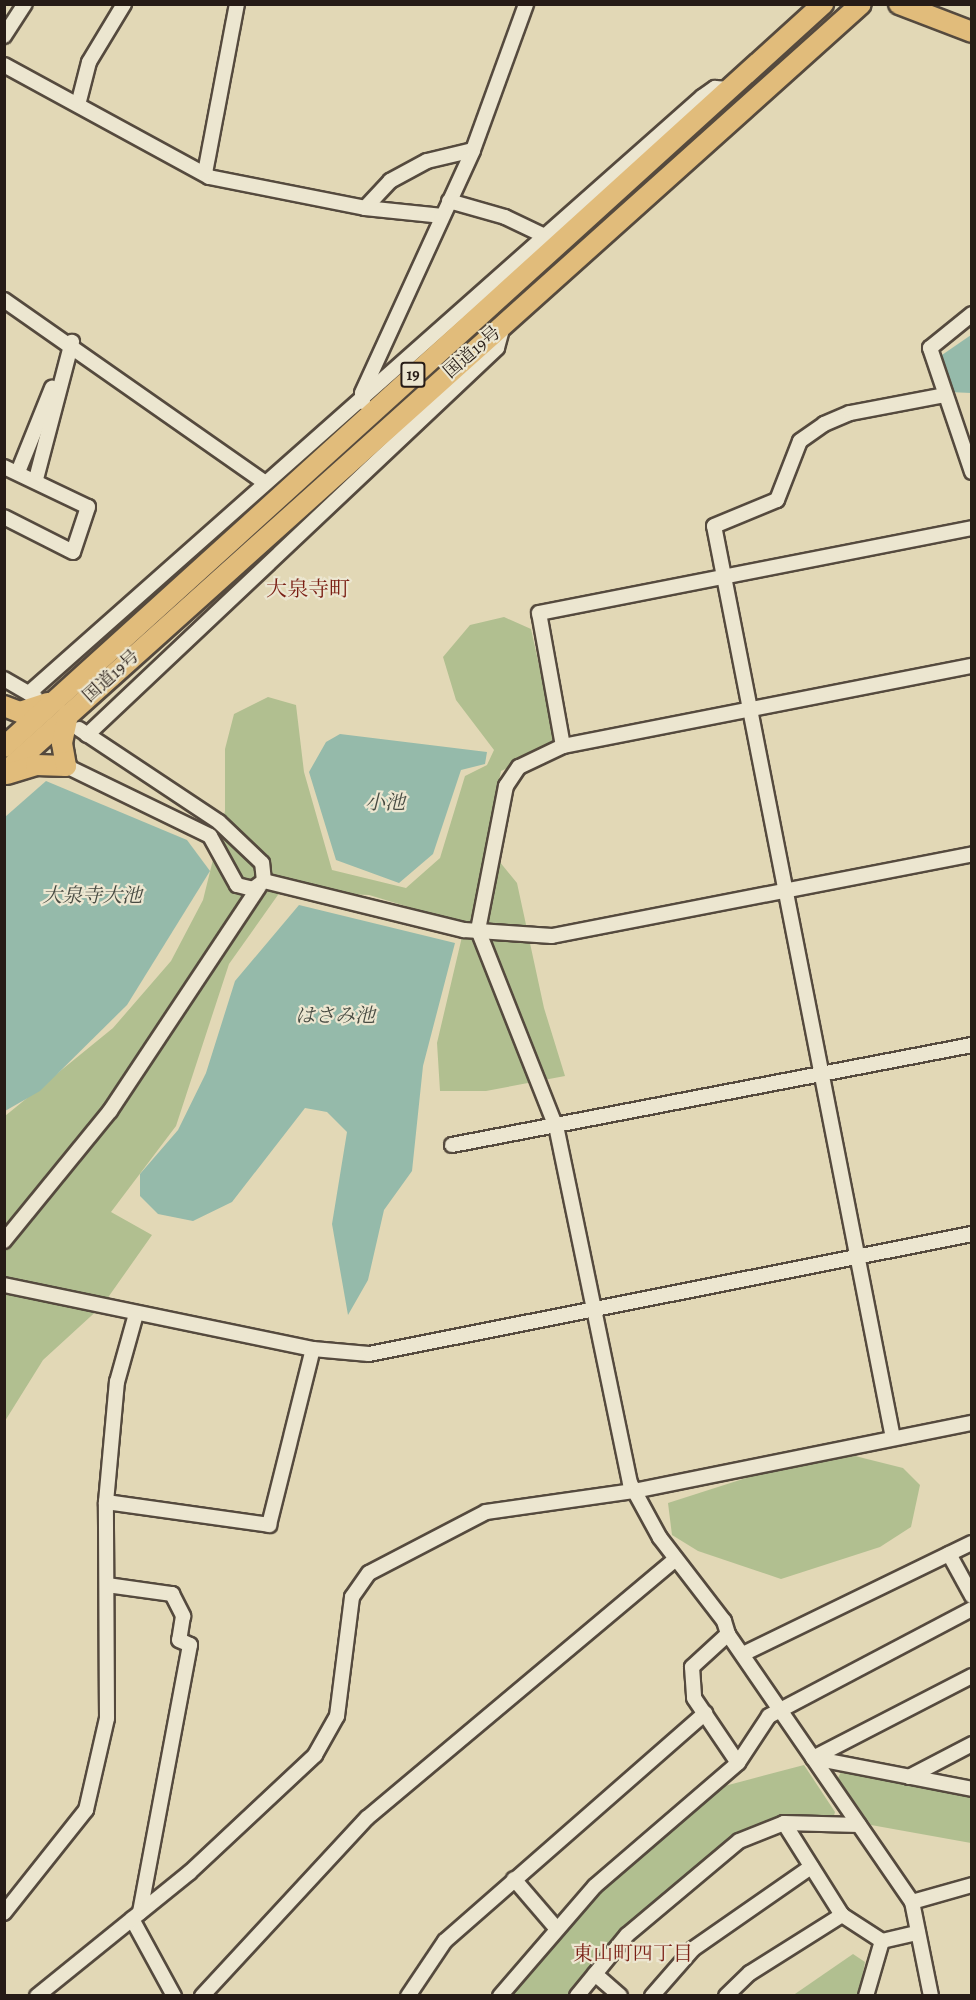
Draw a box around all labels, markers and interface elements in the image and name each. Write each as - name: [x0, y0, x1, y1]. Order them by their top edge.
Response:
- street label: 国道19号: [439, 321, 505, 383]
- road number: 19: [400, 362, 426, 388]
- district label: 大泉寺町: [266, 576, 350, 602]
- street label: 国道19号: [78, 645, 144, 707]
- water label: 小池: [365, 790, 405, 814]
- water label: 大泉寺大池: [42, 883, 142, 907]
- water label: はさみ池: [295, 1003, 375, 1027]
- district label: 東山町四丁目: [573, 1941, 693, 1965]

